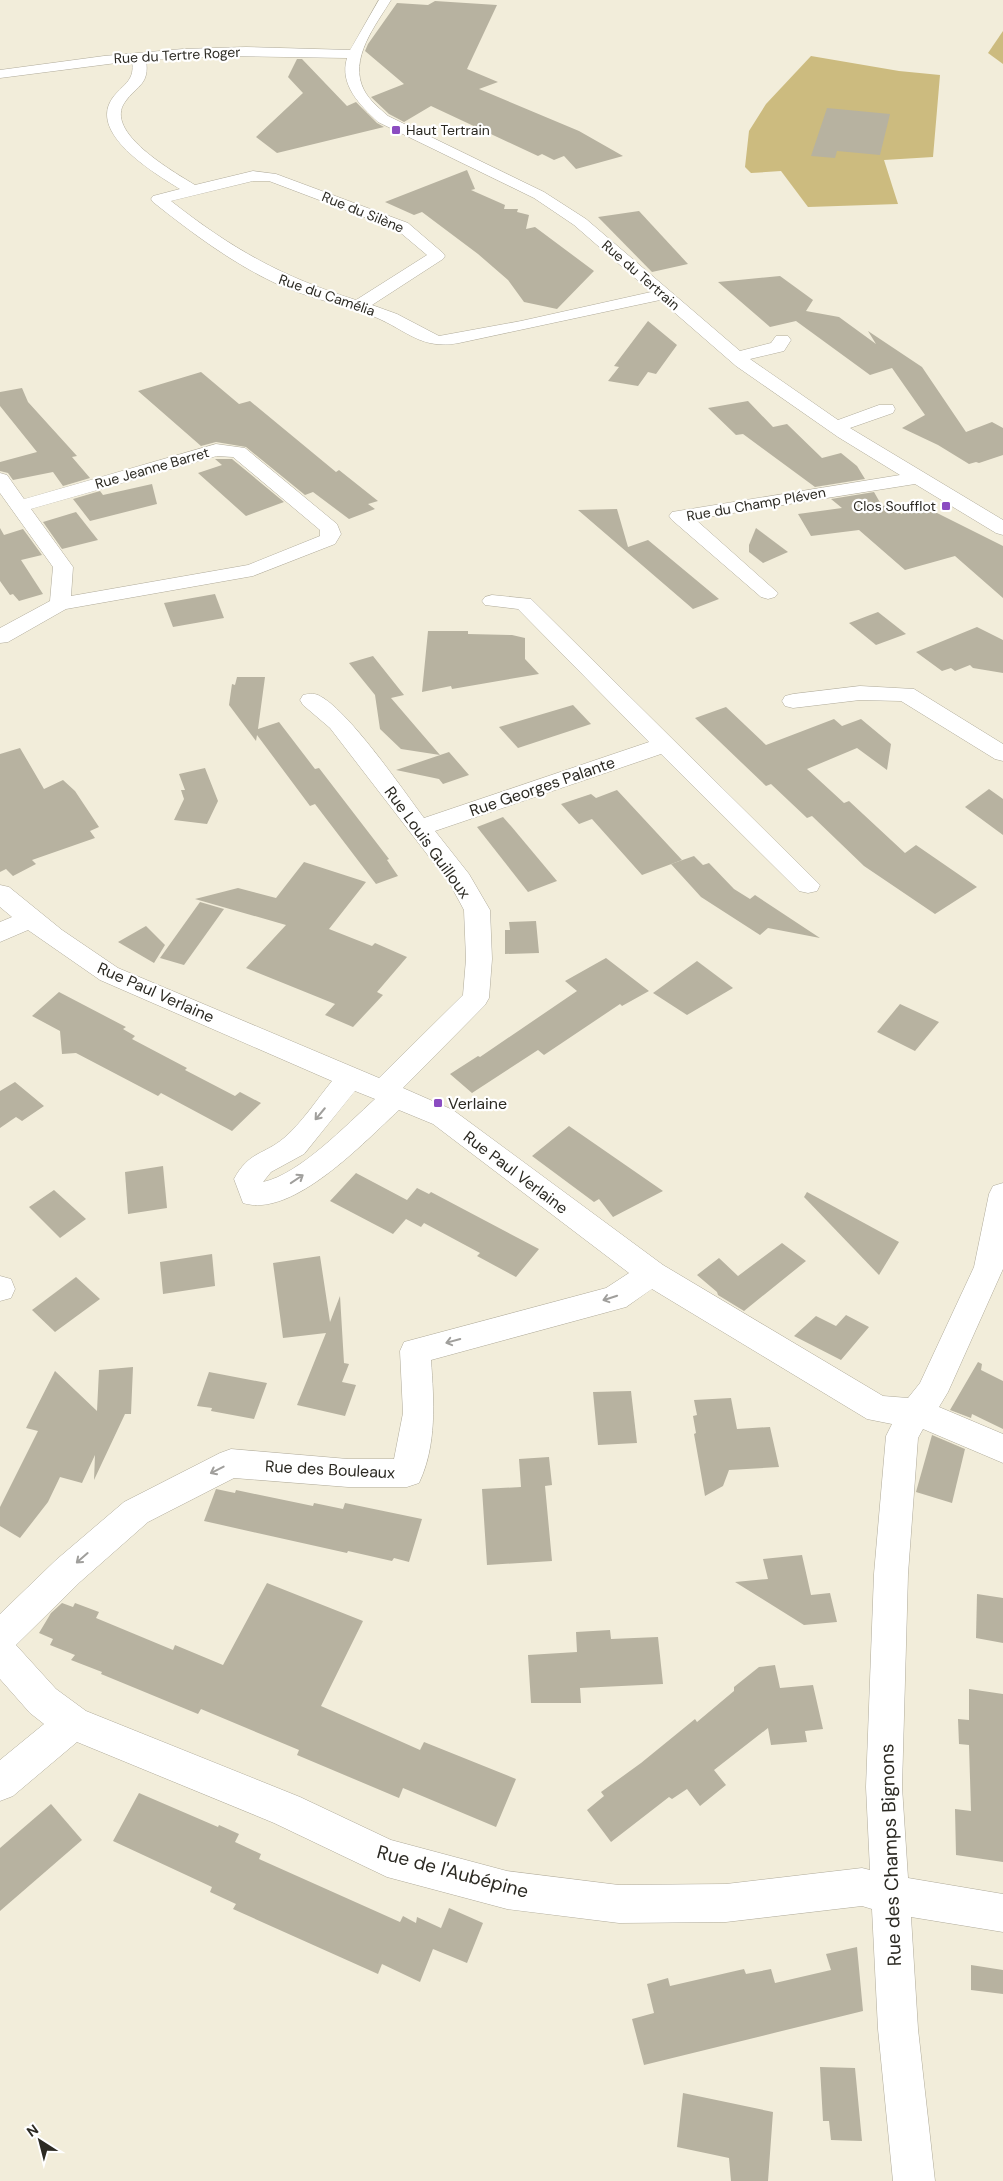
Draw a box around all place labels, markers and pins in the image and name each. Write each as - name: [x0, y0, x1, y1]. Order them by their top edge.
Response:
- place label: Haut Tertrain: [406, 121, 490, 139]
- marker: Haut Tertrain: [390, 124, 402, 136]
- place label: Clos Soufflot: [853, 497, 936, 515]
- marker: Clos Soufflot: [940, 500, 952, 512]
- place label: Verlaine: [448, 1093, 507, 1114]
- marker: Verlaine: [432, 1097, 444, 1109]

